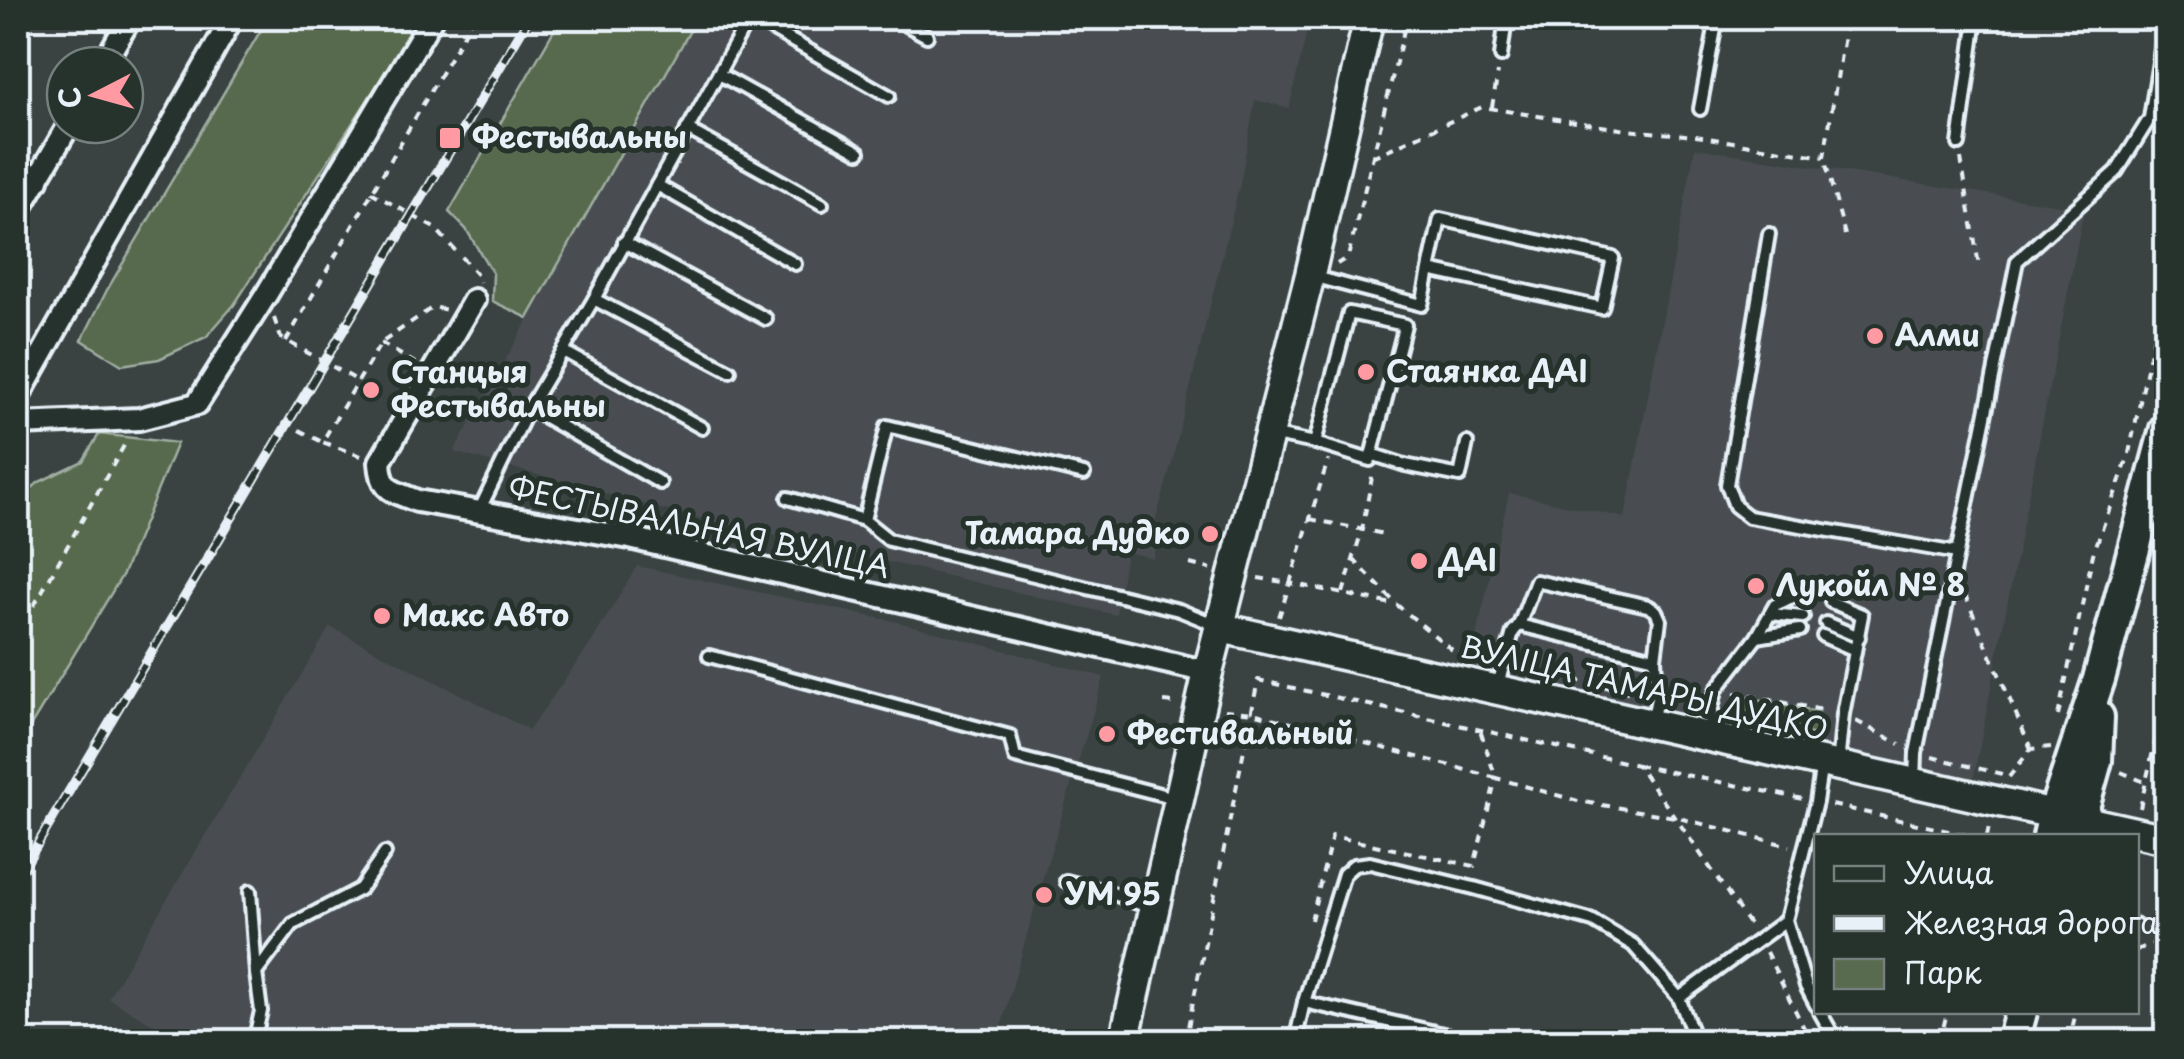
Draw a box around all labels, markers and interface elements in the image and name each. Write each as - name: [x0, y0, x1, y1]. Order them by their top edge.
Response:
- north arrow: [45, 45, 145, 145]
- text: С: [46, 85, 91, 110]
- place label: Фестывальны: [472, 113, 687, 158]
- marker: Фестывальны: [437, 125, 463, 151]
- place label: Алми: [1895, 311, 1980, 356]
- marker: Алми: [1864, 325, 1886, 347]
- place label: Стаянка ДАІ: [1386, 347, 1587, 392]
- place label: Станцыя Фестывальны: [391, 348, 606, 427]
- marker: Стаянка ДАІ: [1355, 361, 1377, 383]
- marker: Станцыя Фестывальны: [360, 379, 382, 401]
- street label: ФЕСТЫВАЛЬНАЯ ВУЛІЦА: [505, 463, 894, 588]
- place label: Тамара Дудко: [965, 509, 1190, 554]
- marker: Тамара Дудко: [1199, 523, 1221, 545]
- place label: ДАІ: [1438, 536, 1497, 581]
- marker: ДАІ: [1408, 550, 1430, 572]
- place label: Лукойл № 8: [1776, 561, 1965, 606]
- marker: Лукойл № 8: [1745, 575, 1767, 597]
- place label: Макс Авто: [402, 591, 569, 636]
- marker: Макс Авто: [371, 605, 393, 627]
- street label: ВУЛІЦА ТАМАРЫ ДУДКО: [1456, 622, 1833, 751]
- place label: Фестивальный: [1127, 709, 1354, 754]
- marker: Фестивальный: [1096, 723, 1118, 745]
- legend: [1814, 834, 2139, 1014]
- text: Улица: [1904, 849, 1994, 894]
- place label: УМ 95: [1064, 870, 1161, 915]
- marker: УМ 95: [1033, 884, 1055, 906]
- text: Железная дорога: [1904, 899, 2159, 944]
- text: Парк: [1904, 949, 1982, 994]

